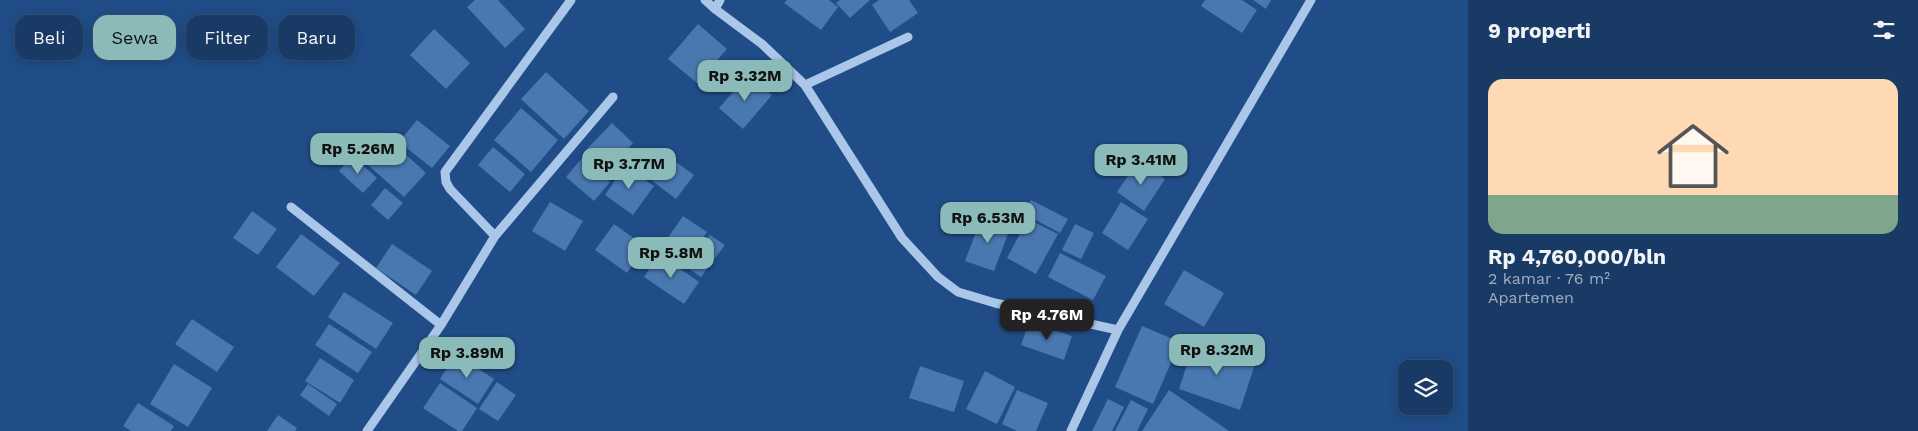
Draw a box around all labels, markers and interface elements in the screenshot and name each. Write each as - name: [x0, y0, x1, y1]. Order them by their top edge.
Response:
- chip: Beli: [15, 15, 83, 60]
- chip: Sewa: [93, 15, 176, 60]
- chip: Filter: [186, 15, 268, 60]
- chip: Baru: [278, 15, 355, 60]
- icon: filters: [1870, 16, 1898, 44]
- text: 9 properti: [1488, 18, 1591, 43]
- pin: Rp 3.32M: [693, 59, 797, 102]
- text: Rp 3.32M: [708, 66, 782, 85]
- icon: home: [1648, 111, 1738, 201]
- pin: Rp 5.26M: [306, 132, 410, 175]
- text: Rp 5.26M: [321, 139, 395, 158]
- pin: Rp 3.41M: [1089, 144, 1193, 186]
- pin: Rp 3.77M: [577, 148, 681, 190]
- text: Rp 3.41M: [1105, 150, 1177, 169]
- text: Rp 3.77M: [593, 154, 665, 173]
- pin: Rp 6.53M: [936, 202, 1040, 244]
- text: Rp 6.53M: [951, 208, 1025, 227]
- pin: Rp 5.8M: [625, 236, 717, 279]
- text: Rp 5.8M: [639, 243, 703, 262]
- text: Rp 4,760,000/bln: [1488, 244, 1666, 269]
- text: 2 kamar · 76 m²: [1488, 269, 1610, 288]
- text: Apartemen: [1488, 288, 1574, 307]
- pin: Rp 4.76M: [995, 298, 1099, 341]
- text: Rp 4.76M: [1011, 305, 1083, 324]
- pin: Rp 8.32M: [1165, 334, 1269, 376]
- pin: Rp 3.89M: [415, 336, 519, 379]
- text: Rp 8.32M: [1180, 340, 1254, 359]
- text: Rp 3.89M: [430, 343, 504, 362]
- map controls: [1398, 360, 1453, 415]
- button: layers: [1398, 360, 1453, 415]

